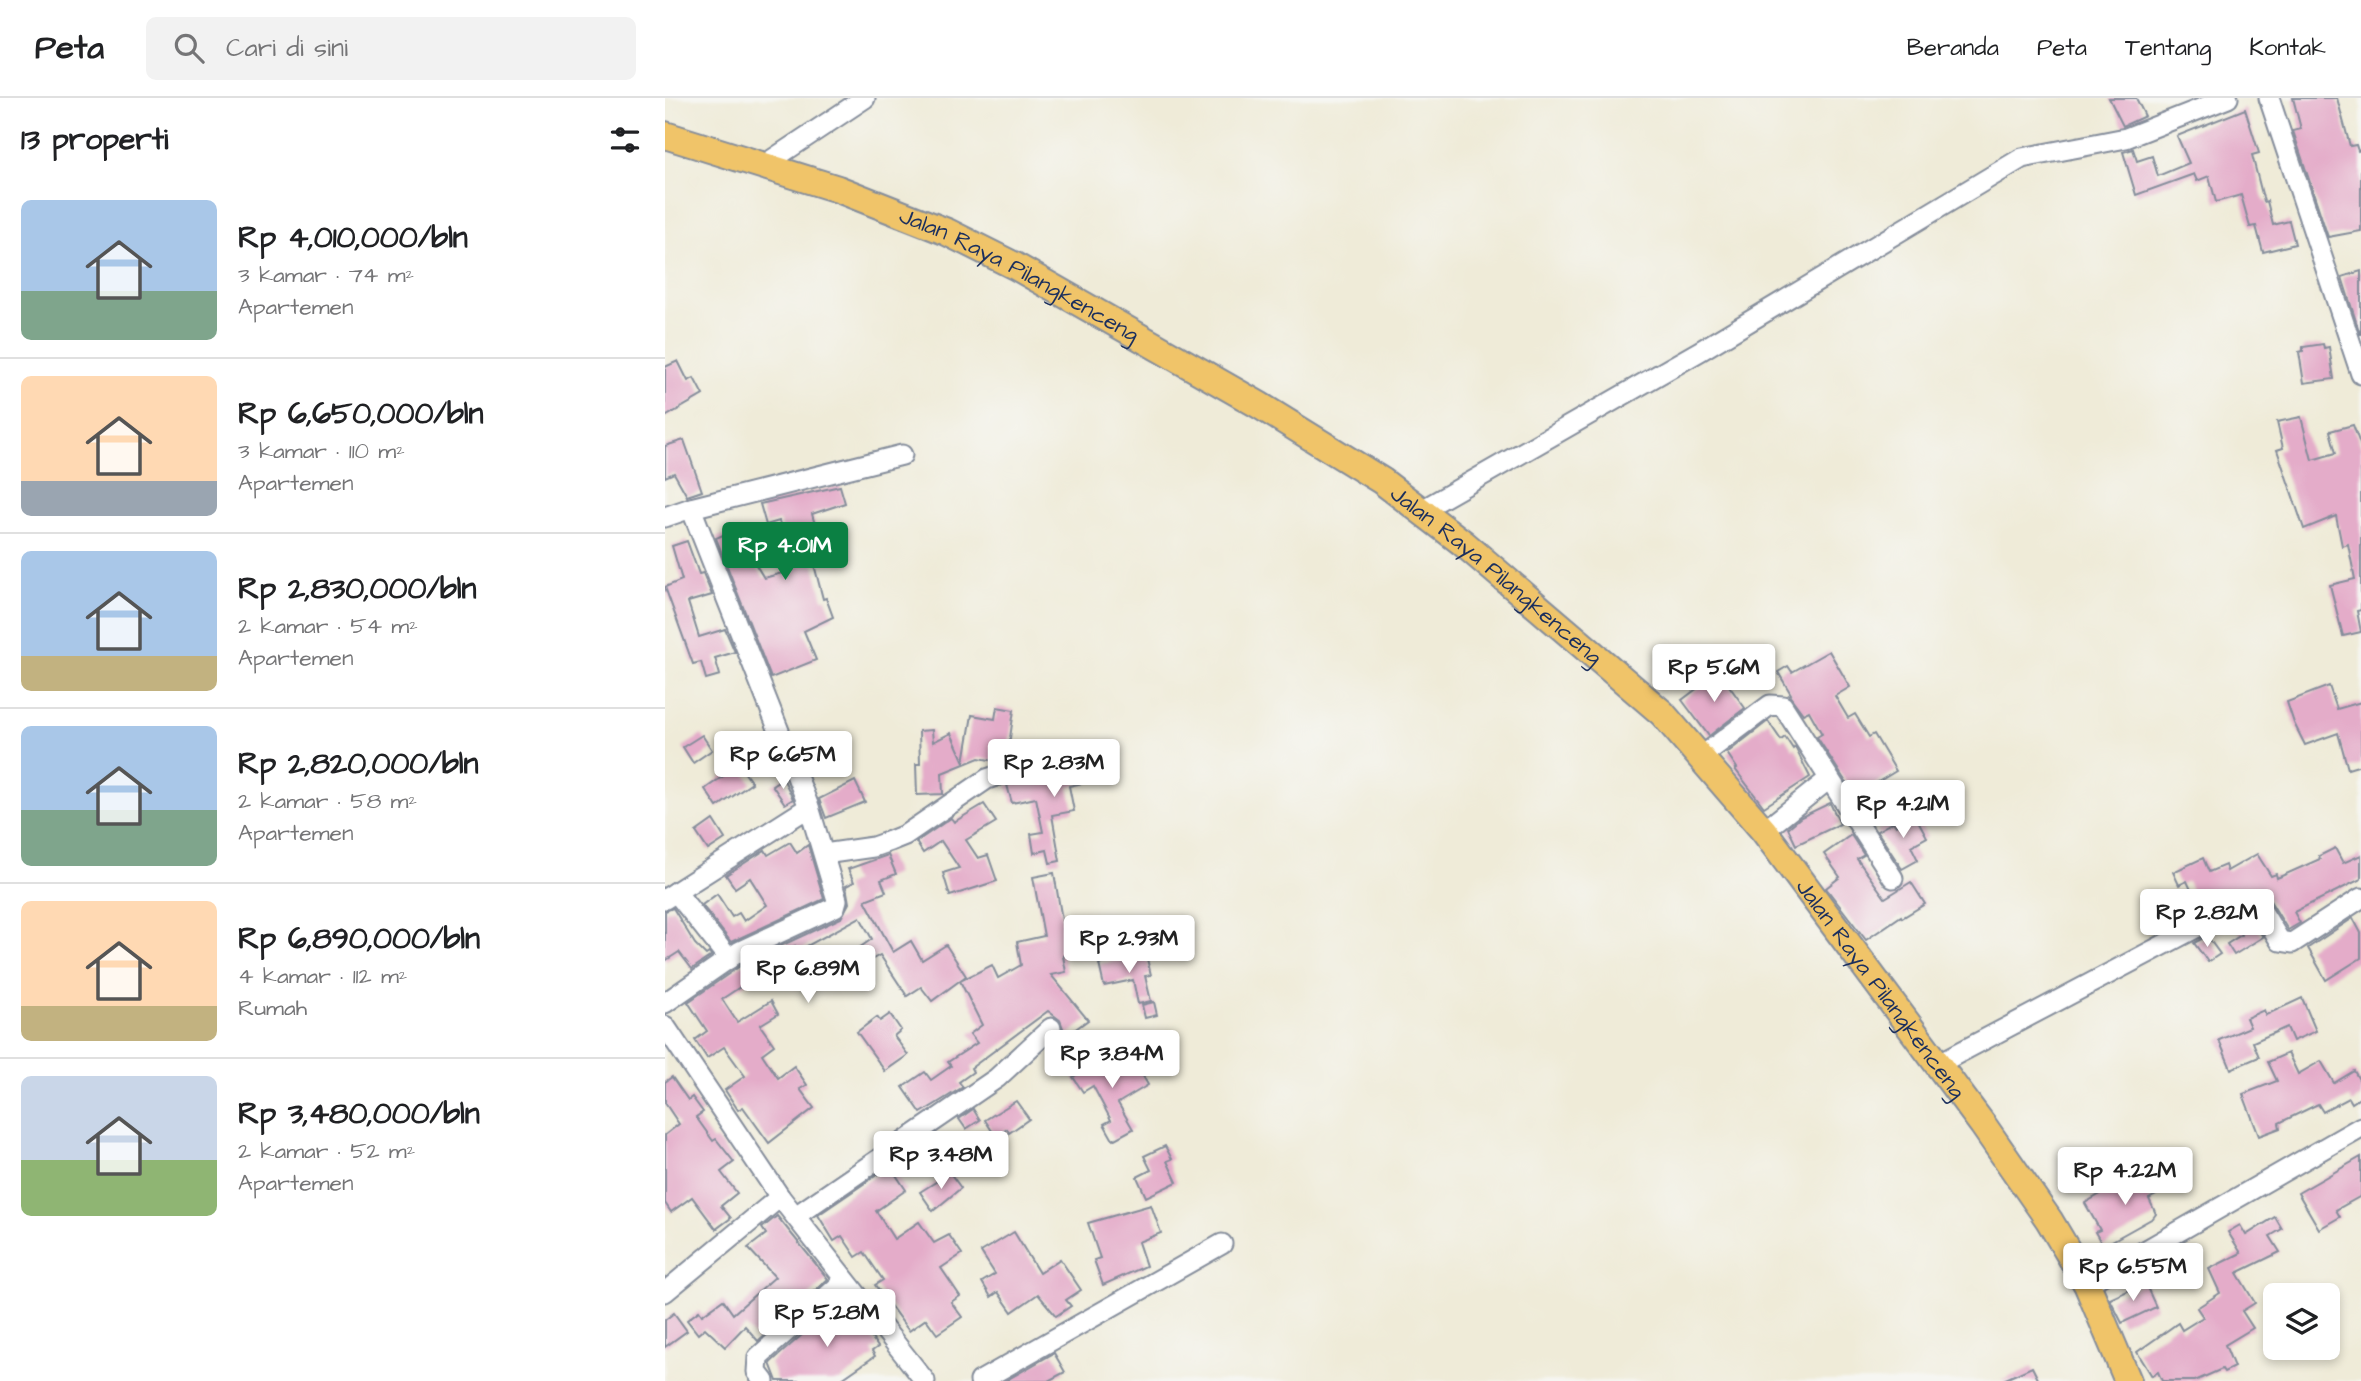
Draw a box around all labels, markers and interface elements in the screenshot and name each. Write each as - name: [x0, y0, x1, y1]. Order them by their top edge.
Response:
- search box: [146, 17, 636, 80]
- text: Peta: [35, 25, 104, 71]
- icon: search: [170, 29, 208, 67]
- text: Cari di sini: [226, 30, 348, 66]
- text: Beranda: [1907, 31, 1999, 65]
- text: Peta: [2037, 31, 2087, 65]
- text: Tentang: [2125, 31, 2211, 65]
- text: Kontak: [2249, 31, 2326, 65]
- text: 13 properti: [21, 119, 168, 161]
- icon: filters: [606, 121, 644, 159]
- street label: Jalan Raya Pilangkenceng: [894, 200, 1145, 352]
- text: Rp 4,010,000/bln: [238, 217, 468, 259]
- icon: home: [77, 228, 161, 312]
- text: 3 kamar · 74 m²: [238, 259, 414, 291]
- text: Apartemen: [238, 291, 354, 323]
- text: Rp 6,650,000/bln: [238, 393, 484, 435]
- icon: home: [77, 404, 161, 488]
- text: 3 kamar · 110 m²: [238, 435, 405, 467]
- text: Apartemen: [238, 467, 354, 499]
- street label: Jalan Raya Pilangkenceng: [1383, 478, 1609, 673]
- pin: Rp 4.01M: [713, 522, 857, 582]
- text: Rp 4.01M: [738, 529, 832, 561]
- text: Rp 2,830,000/bln: [238, 568, 477, 610]
- icon: home: [77, 579, 161, 663]
- text: 2 kamar · 54 m²: [238, 610, 418, 642]
- text: Apartemen: [238, 642, 354, 674]
- pin: Rp 5.6M: [1649, 644, 1779, 704]
- text: Rp 5.6M: [1668, 651, 1760, 683]
- pin: Rp 6.65M: [711, 732, 855, 791]
- text: Rp 6.65M: [730, 738, 836, 770]
- pin: Rp 2.83M: [982, 740, 1126, 799]
- text: Rp 2,820,000/bln: [238, 743, 478, 785]
- text: Rp 2.83M: [1004, 746, 1104, 778]
- icon: home: [77, 754, 161, 838]
- pin: Rp 4.21M: [1831, 780, 1975, 840]
- text: 2 kamar · 58 m²: [238, 785, 417, 817]
- text: Rp 4.21M: [1857, 787, 1949, 819]
- text: Apartemen: [238, 817, 354, 849]
- street label: Jalan Raya Pilangkenceng: [1788, 873, 1973, 1106]
- pin: Rp 2.82M: [2135, 890, 2279, 949]
- text: Rp 2.82M: [2156, 896, 2258, 928]
- pin: Rp 2.93M: [1057, 916, 1201, 975]
- text: Rp 6,890,000/bln: [238, 918, 480, 960]
- text: Rp 2.93M: [1080, 922, 1178, 954]
- icon: home: [77, 929, 161, 1013]
- pin: Rp 6.89M: [736, 946, 880, 1005]
- text: Rp 6.89M: [756, 952, 860, 984]
- text: 4 kamar · 112 m²: [238, 960, 407, 992]
- text: Rumah: [238, 992, 307, 1024]
- pin: Rp 3.84M: [1040, 1030, 1184, 1090]
- text: Rp 3.84M: [1061, 1037, 1163, 1069]
- text: Rp 3,480,000/bln: [238, 1093, 480, 1135]
- icon: home: [77, 1104, 161, 1188]
- pin: Rp 3.48M: [869, 1132, 1013, 1191]
- text: 2 kamar · 52 m²: [238, 1135, 415, 1167]
- text: Rp 3.48M: [890, 1138, 992, 1170]
- pin: Rp 4.22M: [2053, 1148, 2197, 1207]
- text: Rp 4.22M: [2074, 1154, 2176, 1186]
- text: Apartemen: [238, 1167, 354, 1199]
- pin: Rp 6.55M: [2061, 1244, 2205, 1303]
- text: Rp 6.55M: [2079, 1250, 2187, 1282]
- map controls: [2263, 1283, 2340, 1360]
- button: layers: [2263, 1283, 2340, 1360]
- pin: Rp 5.28M: [755, 1290, 899, 1349]
- text: Rp 5.28M: [774, 1296, 880, 1328]

